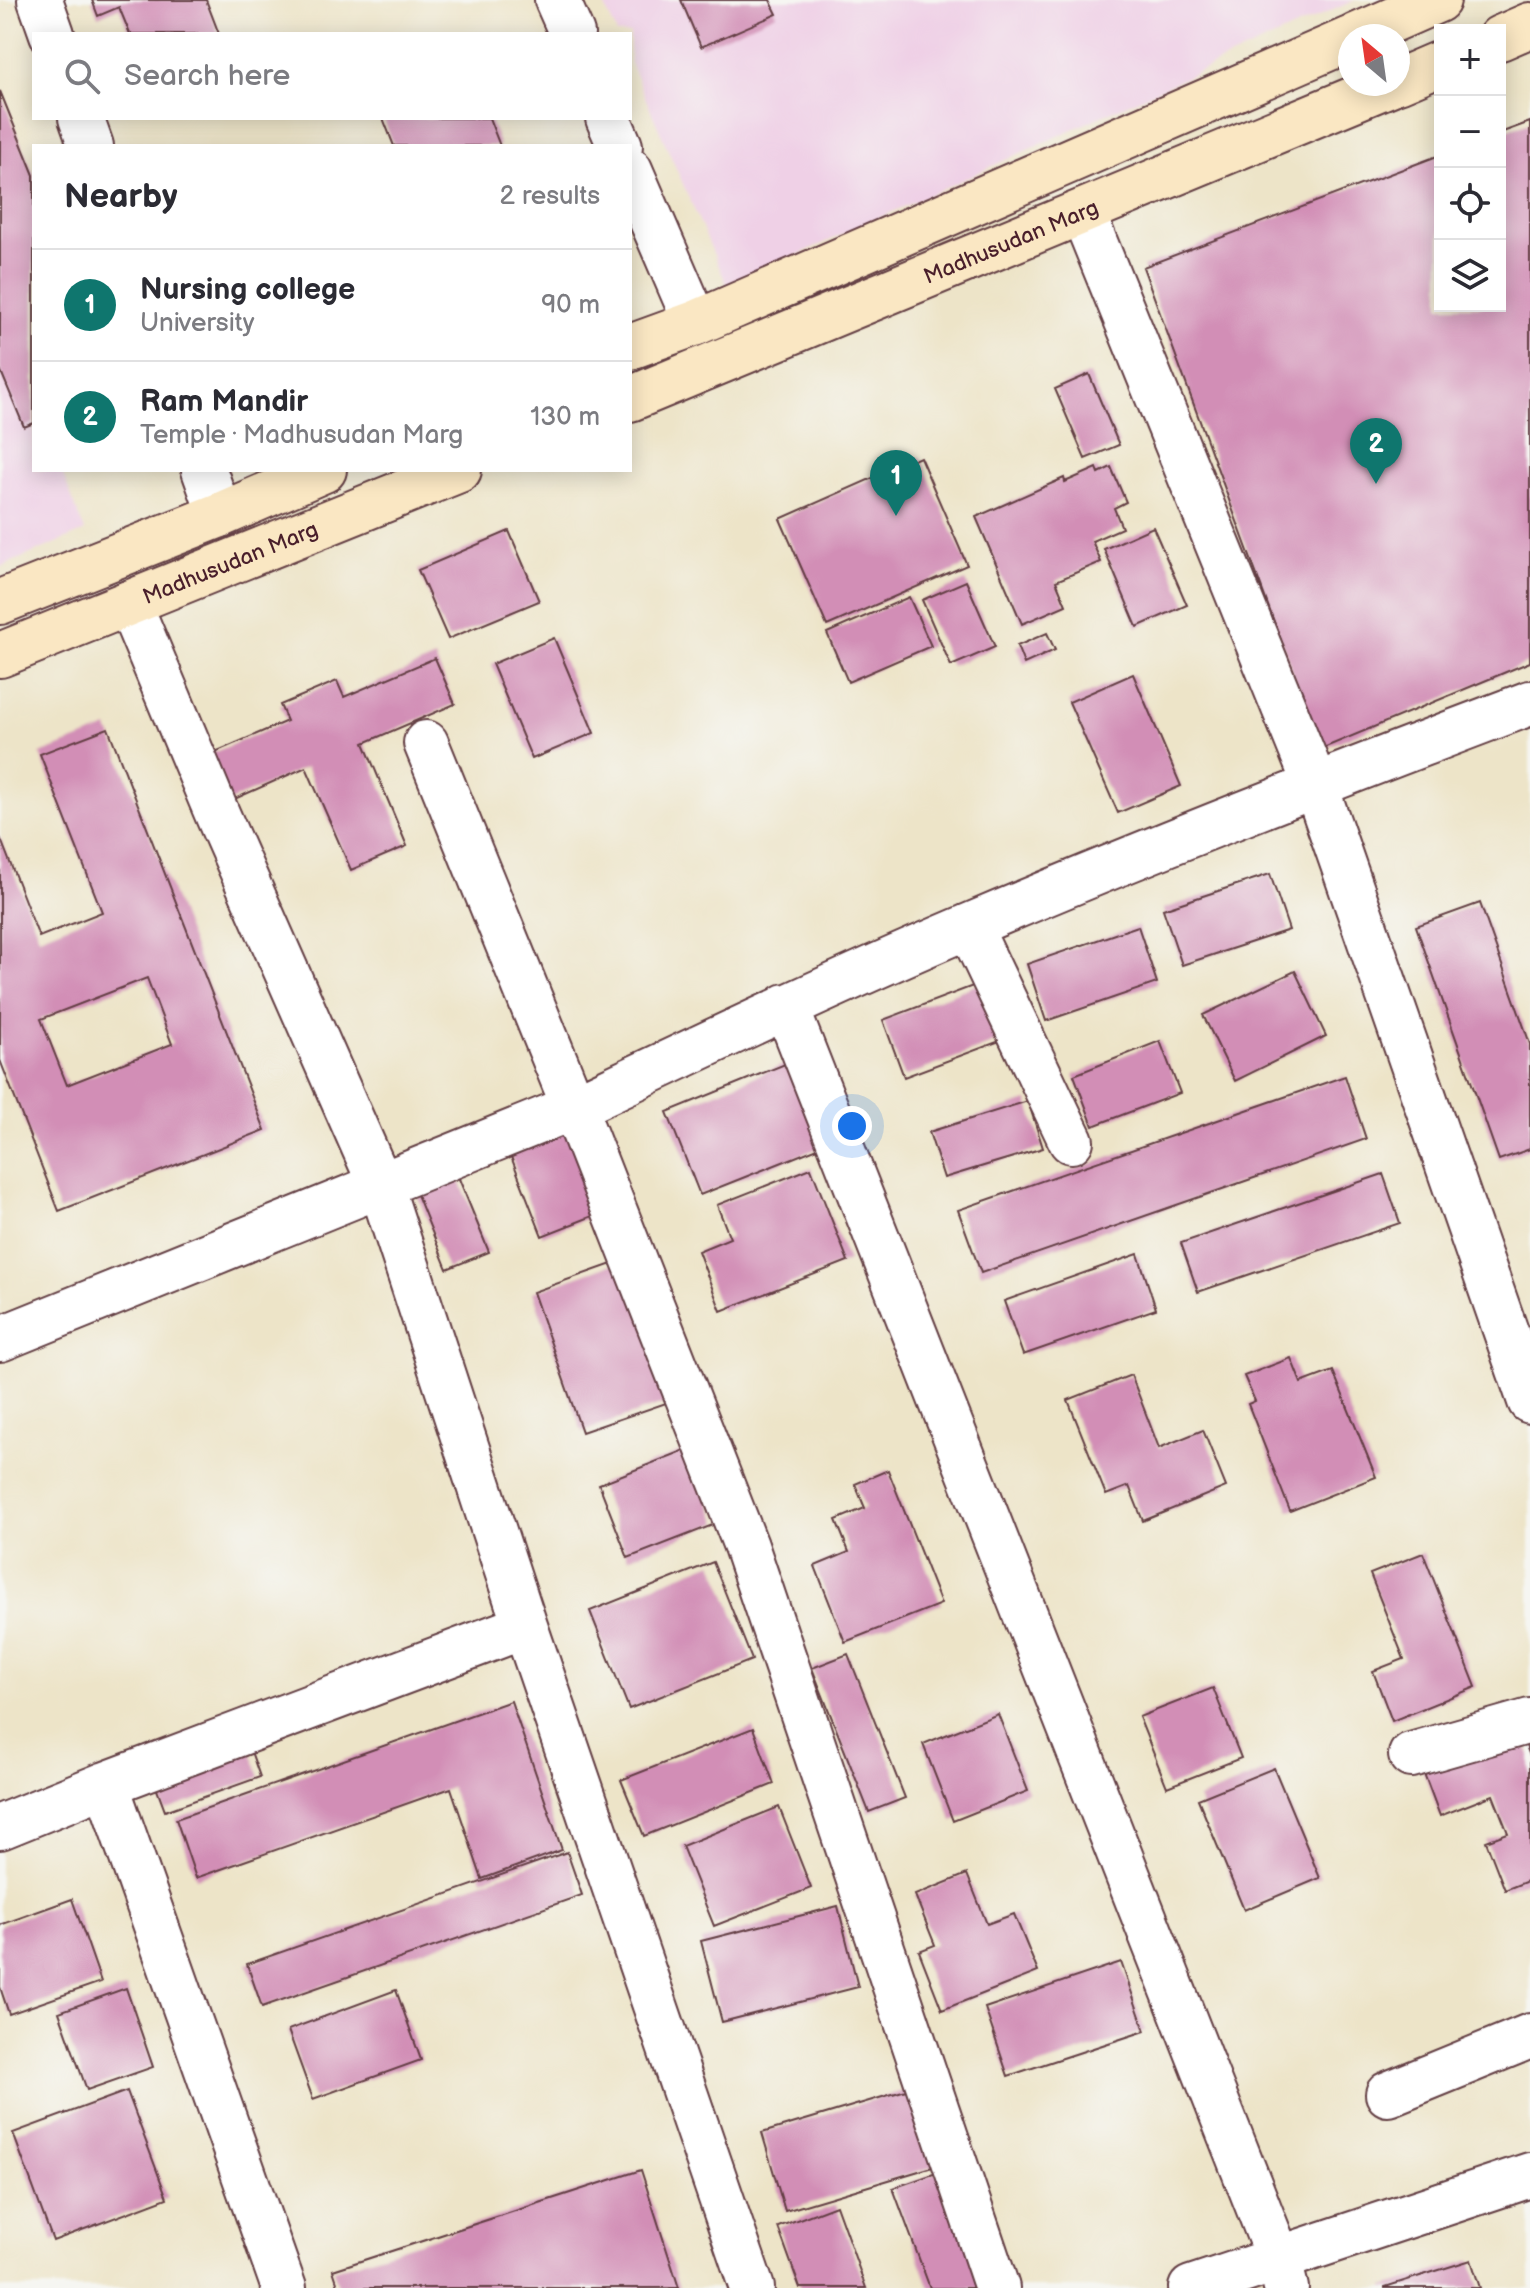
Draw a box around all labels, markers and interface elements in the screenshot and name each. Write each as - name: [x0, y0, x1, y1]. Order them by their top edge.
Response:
- north arrow: [1338, 24, 1410, 96]
- map controls: [1434, 24, 1506, 312]
- button: +: [1434, 24, 1506, 96]
- search box: [32, 32, 632, 120]
- icon: search: [60, 54, 104, 98]
- text: Search here: [124, 58, 290, 94]
- button: −: [1434, 96, 1506, 168]
- button: locate: [1434, 168, 1506, 240]
- text: Nearby: [64, 176, 178, 217]
- text: 2 results: [500, 181, 600, 212]
- street label: Madhusudan Marg: [920, 194, 1103, 291]
- button: layers: [1434, 240, 1506, 312]
- text: Nursing college: [140, 272, 355, 308]
- text: 1: [85, 290, 95, 321]
- text: 90 m: [541, 290, 600, 321]
- text: University: [140, 308, 255, 339]
- text: Ram Mandir: [140, 384, 308, 420]
- text: 2: [82, 402, 98, 433]
- text: 130 m: [530, 402, 600, 433]
- pin: 2: [1350, 418, 1402, 484]
- text: Temple · Madhusudan Marg: [140, 420, 463, 451]
- pin: 1: [870, 450, 922, 516]
- street label: Madhusudan Marg: [139, 516, 322, 611]
- your location: [832, 1106, 872, 1146]

